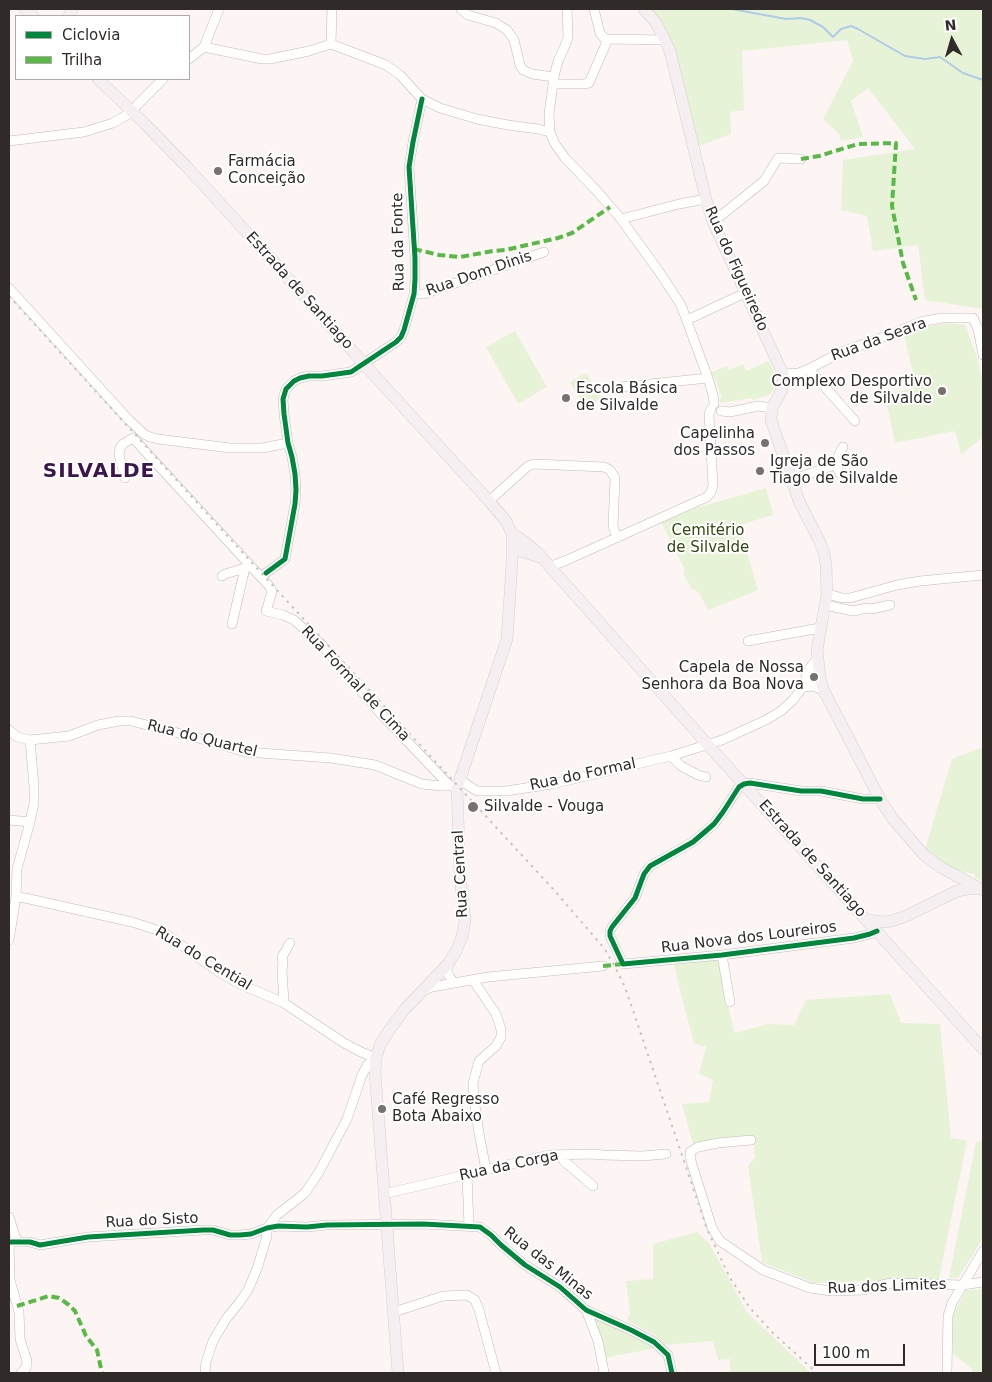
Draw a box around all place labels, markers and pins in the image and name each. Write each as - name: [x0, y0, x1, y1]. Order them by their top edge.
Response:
- place label: Farmácia Conceição: [228, 153, 305, 188]
- marker: Farmácia Conceição: [212, 165, 224, 177]
- place label: Complexo Desportivo de Silvalde: [771, 373, 932, 408]
- place label: Escola Básica de Silvalde: [576, 380, 678, 415]
- marker: Complexo Desportivo de Silvalde: [936, 385, 948, 397]
- marker: Escola Básica de Silvalde: [560, 392, 572, 404]
- place label: Capelinha dos Passos: [674, 425, 755, 460]
- marker: Capelinha dos Passos: [759, 437, 771, 449]
- place label: Igreja de São Tiago de Silvalde: [770, 453, 898, 488]
- marker: Igreja de São Tiago de Silvalde: [754, 465, 766, 477]
- place label: Capela de Nossa Senhora da Boa Nova: [642, 659, 804, 694]
- marker: Capela de Nossa Senhora da Boa Nova: [808, 671, 820, 683]
- place label: Silvalde - Vouga: [484, 798, 604, 816]
- marker: Silvalde - Vouga: [466, 800, 480, 814]
- place label: Café Regresso Bota Abaixo: [392, 1091, 499, 1126]
- marker: Café Regresso Bota Abaixo: [376, 1103, 388, 1115]

